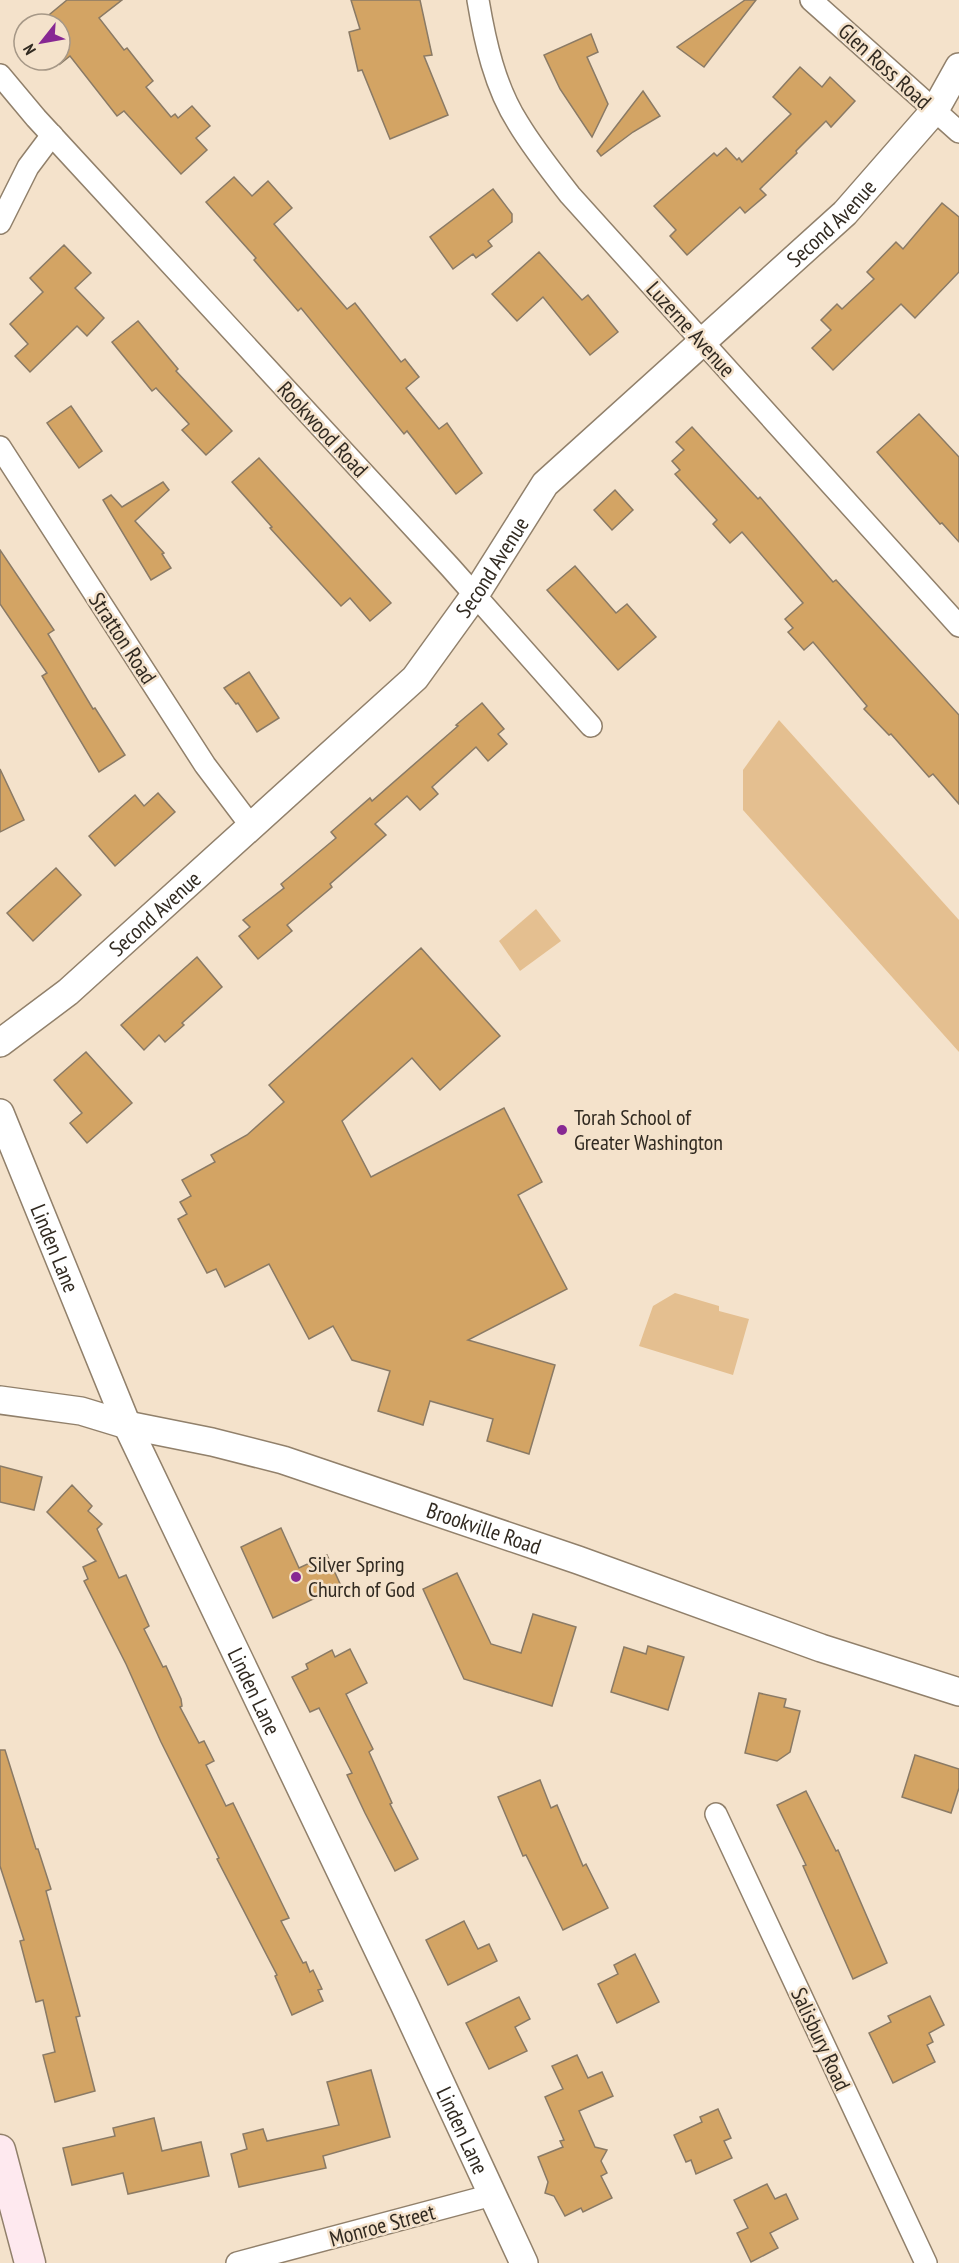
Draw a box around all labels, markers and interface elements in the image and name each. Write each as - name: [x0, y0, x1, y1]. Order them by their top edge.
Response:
- north arrow: [12, 12, 72, 72]
- street label: Glen Ross Road: [833, 17, 937, 115]
- text: N: [18, 41, 40, 59]
- street label: Second Avenue: [781, 173, 882, 273]
- street label: Luzerne Avenue: [641, 275, 741, 383]
- street label: Rookwood Road: [272, 375, 374, 483]
- street label: Second Avenue: [449, 512, 535, 623]
- street label: Stratton Road: [83, 587, 163, 689]
- street label: Second Avenue: [103, 865, 207, 962]
- place label: Torah School of Greater Washington: [574, 1103, 723, 1156]
- marker: Torah School of Greater Washington: [555, 1123, 569, 1137]
- street label: Linden Lane: [25, 1200, 86, 1297]
- street label: Brookville Road: [423, 1496, 545, 1560]
- place label: Silver Spring Church of God: [308, 1550, 415, 1603]
- marker: Silver Spring Church of God: [289, 1570, 303, 1584]
- street label: Linden Lane: [222, 1643, 287, 1739]
- street label: Salisbury Road: [785, 1983, 857, 2095]
- street label: Linden Lane: [430, 2082, 495, 2178]
- street label: Monroe Street: [326, 2198, 438, 2252]

